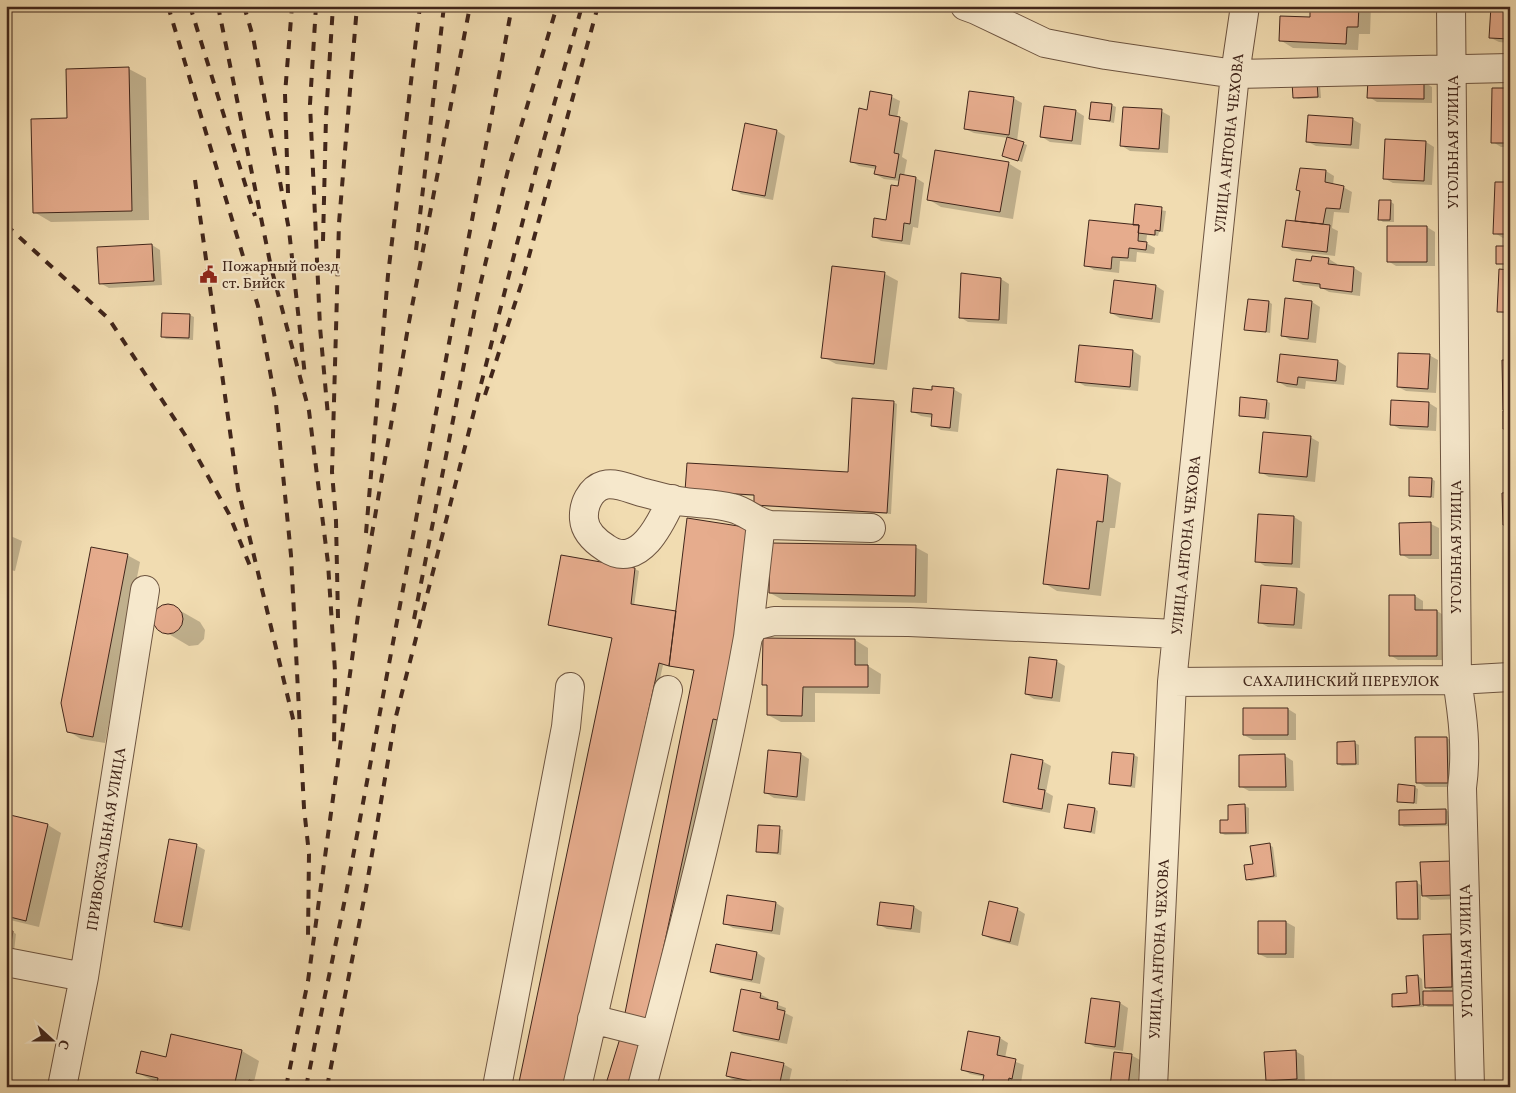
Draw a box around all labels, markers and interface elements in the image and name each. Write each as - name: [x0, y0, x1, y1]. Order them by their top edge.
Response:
- street label: УЛИЦА АНТОНА ЧЕХОВА: [1211, 52, 1250, 234]
- street label: УГОЛЬНАЯ УЛИЦА: [1444, 75, 1465, 209]
- place label: Пожарный поезд ст. Бийск: [222, 257, 340, 295]
- public building icon: Пожарный поезд ст. Бийск: [198, 265, 218, 285]
- street label: УЛИЦА АНТОНА ЧЕХОВА: [1168, 454, 1207, 636]
- street label: УГОЛЬНАЯ УЛИЦА: [1447, 480, 1468, 614]
- street label: САХАЛИНСКИЙ ПЕРЕУЛОК: [1243, 672, 1439, 693]
- street label: ПРИВОКЗАЛЬНАЯ УЛИЦА: [83, 745, 132, 933]
- street label: УЛИЦА АНТОНА ЧЕХОВА: [1145, 858, 1176, 1040]
- street label: УГОЛЬНАЯ УЛИЦА: [1456, 883, 1479, 1018]
- north arrow: [28, 1016, 78, 1066]
- text: С: [52, 1037, 73, 1052]

